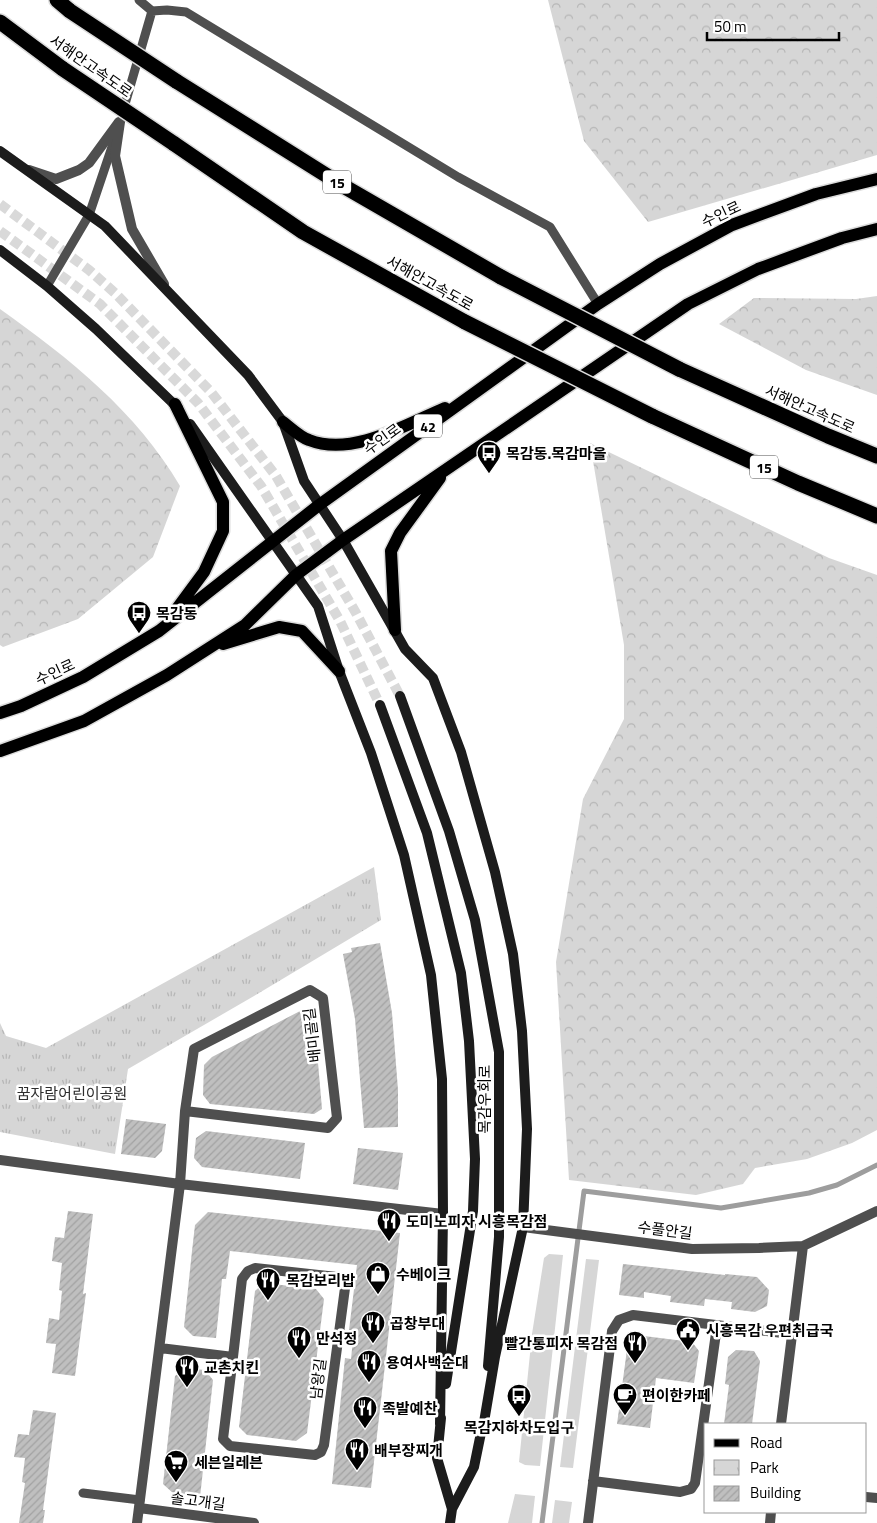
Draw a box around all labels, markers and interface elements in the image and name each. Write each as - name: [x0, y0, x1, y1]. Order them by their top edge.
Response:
- scale bar: [707, 10, 840, 42]
- text: 50 m: [714, 15, 747, 38]
- street label: 서해안고속도로: [45, 29, 137, 103]
- road number: 15: [323, 170, 351, 193]
- street label: 수인로: [697, 195, 745, 233]
- street label: 서해안고속도로: [382, 250, 478, 316]
- street label: 서해안고속도로: [761, 379, 859, 439]
- road number: 42: [414, 414, 442, 438]
- street label: 수인로: [358, 418, 406, 460]
- bus stop icon: 목감동.목감마을: [476, 440, 502, 474]
- place label: 목감동.목감마을: [506, 442, 607, 465]
- road number: 15: [750, 456, 778, 478]
- bus stop icon: 목감동: [126, 600, 152, 634]
- place label: 목감동: [156, 602, 198, 625]
- street label: 수인로: [31, 653, 79, 691]
- street label: 배미골길: [297, 1006, 327, 1064]
- street label: 목감우회로: [473, 1064, 496, 1134]
- park label: 꿈자람어린이공원: [17, 1082, 127, 1105]
- restaurant icon: 도미노피자 시흥목감점: [376, 1208, 402, 1242]
- place label: 도미노피자 시흥목감점: [406, 1210, 547, 1233]
- street label: 수풀안길: [636, 1215, 694, 1245]
- shop icon: 수베이크: [365, 1261, 391, 1295]
- place label: 수베이크: [396, 1263, 451, 1286]
- restaurant icon: 목감보리밥: [255, 1267, 281, 1301]
- place label: 목감보리밥: [286, 1269, 355, 1292]
- restaurant icon: 곱창부대: [360, 1310, 386, 1344]
- place label: 곱창부대: [390, 1312, 445, 1335]
- public building icon: 시흥목감 우편취급국: [675, 1317, 701, 1351]
- place label: 시흥목감 우편취급국: [706, 1319, 834, 1342]
- restaurant icon: 만석정: [286, 1325, 312, 1359]
- place label: 만석정: [316, 1327, 357, 1350]
- restaurant icon: 빨간통피자 목감점: [622, 1330, 648, 1364]
- place label: 빨간통피자 목감점: [504, 1332, 618, 1355]
- restaurant icon: 용여사백순대: [356, 1349, 382, 1383]
- place label: 용여사백순대: [386, 1351, 469, 1374]
- restaurant icon: 교촌치킨: [174, 1354, 200, 1388]
- place label: 교촌치킨: [204, 1356, 259, 1379]
- street label: 남왕길: [304, 1357, 332, 1401]
- cafe icon: 편이한카페: [612, 1382, 638, 1416]
- bus stop icon: 목감지하차도입구: [506, 1383, 532, 1417]
- place label: 편이한카페: [642, 1384, 711, 1407]
- restaurant icon: 족발예찬: [352, 1395, 378, 1429]
- place label: 족발예찬: [382, 1397, 437, 1420]
- place label: 목감지하차도입구: [464, 1416, 574, 1439]
- legend: [704, 1423, 867, 1513]
- text: Road: [750, 1431, 782, 1454]
- restaurant icon: 배부장찌개: [344, 1437, 370, 1471]
- place label: 배부장찌개: [374, 1439, 443, 1462]
- supermarket icon: 세븐일레븐: [163, 1449, 189, 1483]
- place label: 세븐일레븐: [194, 1451, 263, 1474]
- text: Park: [750, 1456, 779, 1479]
- text: Building: [750, 1481, 801, 1504]
- street label: 솔고개길: [169, 1486, 227, 1516]

